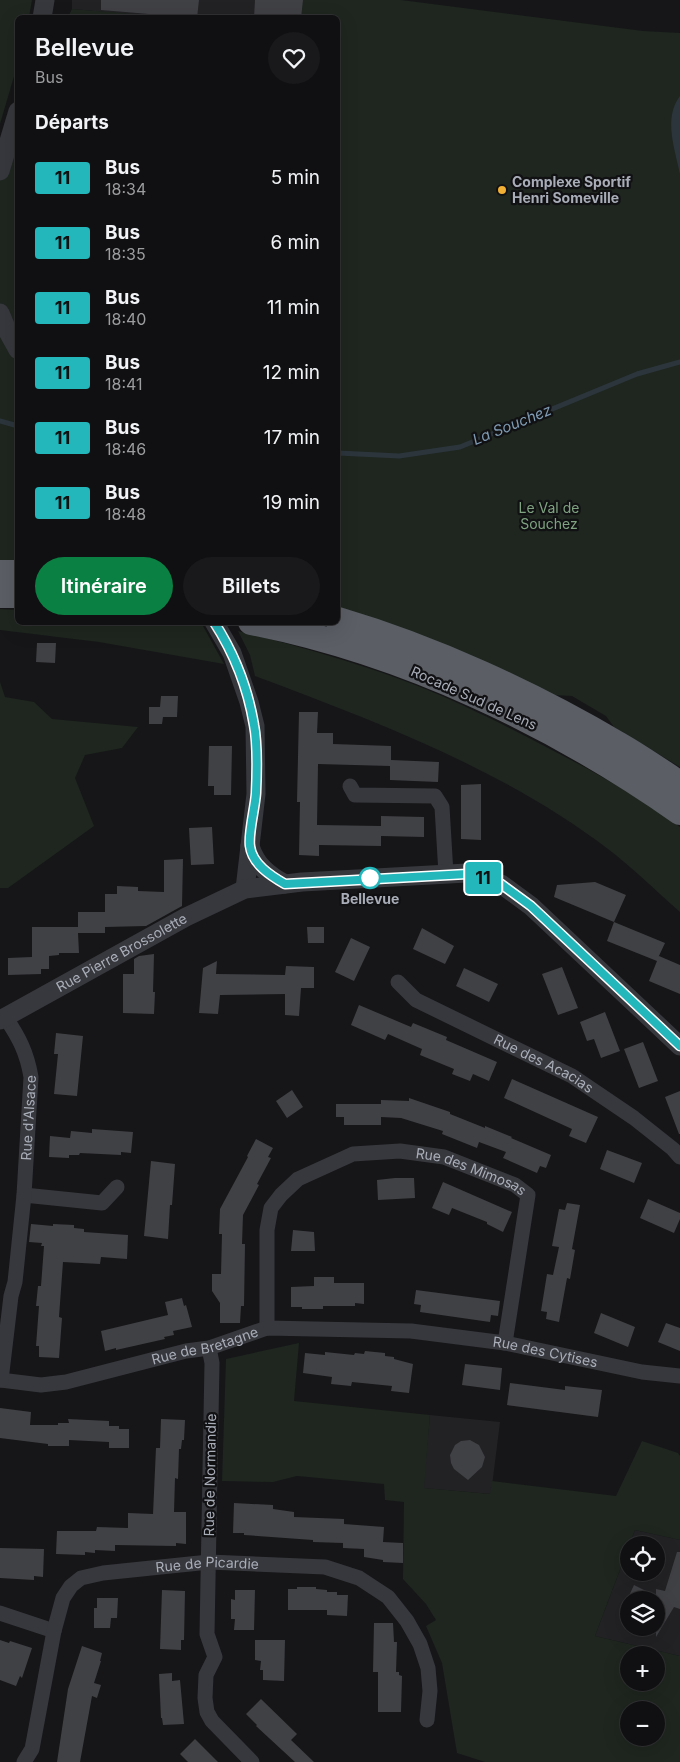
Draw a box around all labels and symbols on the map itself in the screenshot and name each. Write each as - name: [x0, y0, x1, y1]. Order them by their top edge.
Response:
- place label: Complexe Sportif Henri Someville: [512, 173, 631, 206]
- marker: Complexe Sportif Henri Someville: [496, 184, 508, 196]
- water label: La Souchez: [470, 400, 554, 449]
- park label: Le Val de Souchez: [519, 499, 579, 532]
- street label: Rocade Sud de Lens: [409, 662, 540, 733]
- line badge: 11: [460, 862, 506, 894]
- marker: Bellevue: [359, 867, 381, 889]
- place label: Bellevue: [341, 890, 399, 907]
- street label: Rue Pierre Brossolette: [53, 909, 190, 995]
- street label: Rue des Acacias: [491, 1030, 597, 1096]
- street label: Rue d'Alsace: [17, 1075, 39, 1161]
- street label: Rue des Mimosas: [415, 1144, 530, 1199]
- street label: Rue de Bretagne: [149, 1323, 260, 1368]
- street label: Rue des Cytises: [492, 1333, 599, 1370]
- street label: Rue de Normandie: [200, 1413, 219, 1537]
- street label: Rue de Picardie: [155, 1553, 259, 1575]

